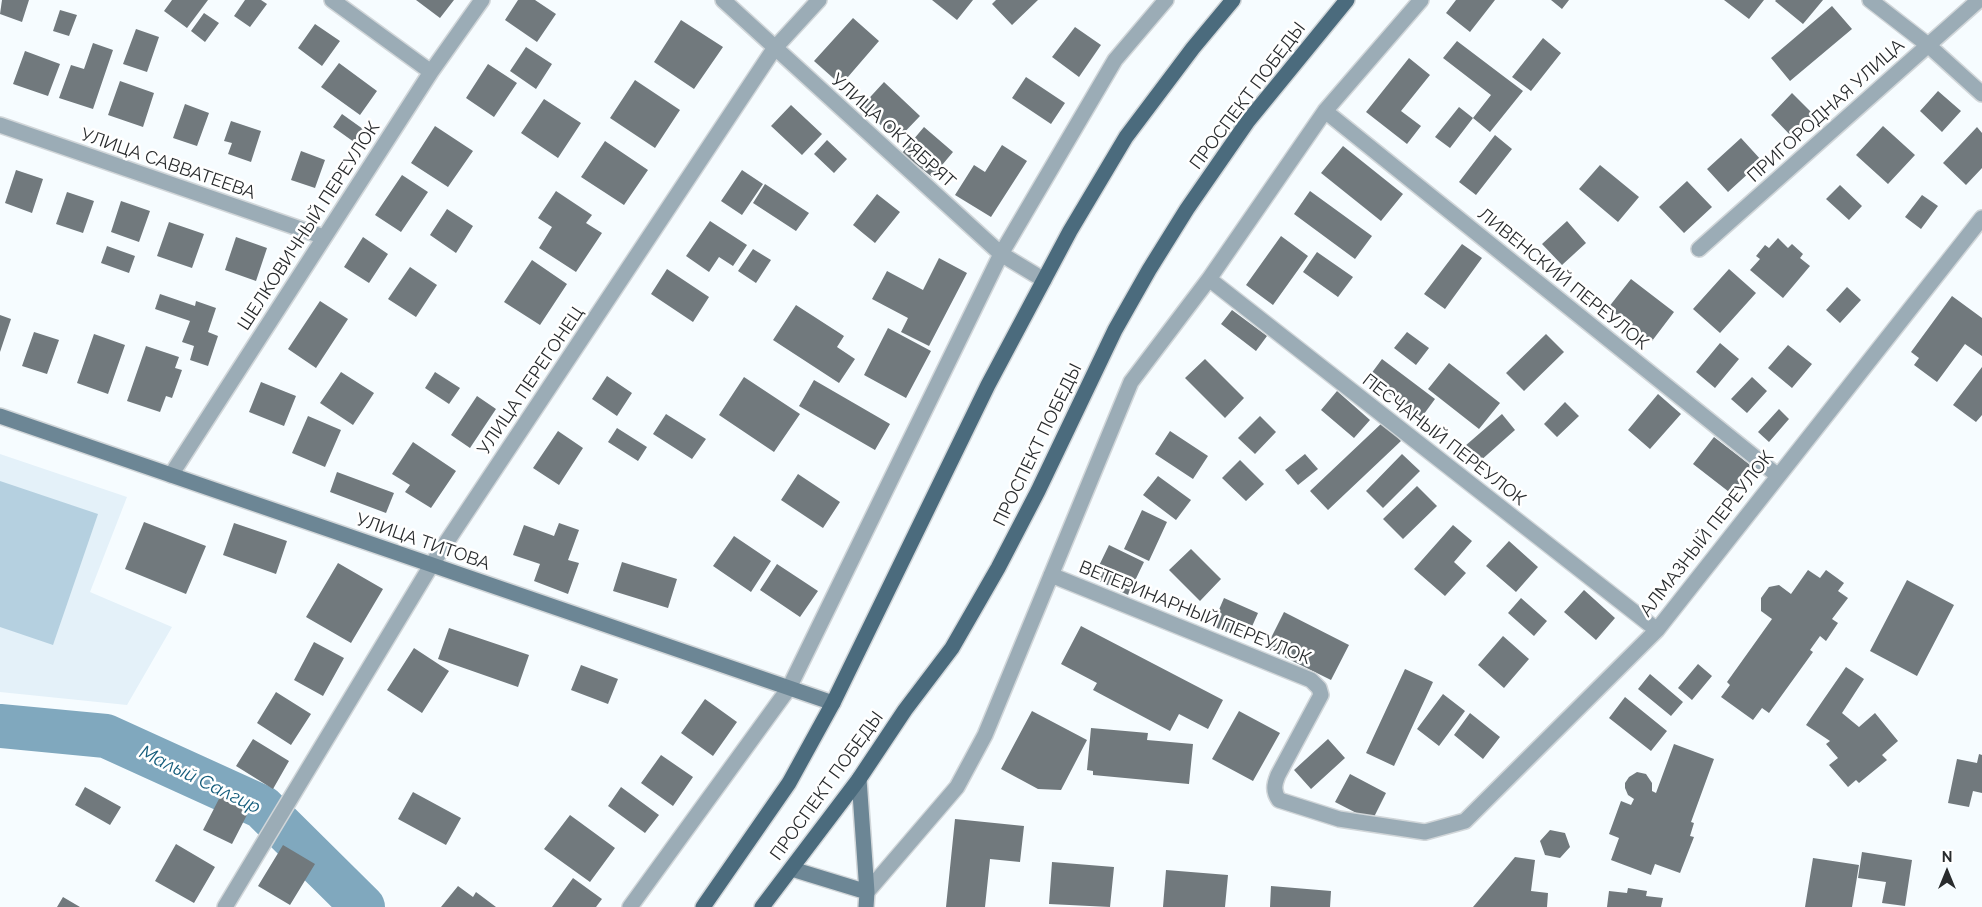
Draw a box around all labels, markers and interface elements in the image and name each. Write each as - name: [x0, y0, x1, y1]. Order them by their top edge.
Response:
- street label: ПРОСПЕКТ ПОБЕДЫ: [1186, 18, 1310, 174]
- street label: ПРИГОРОДНАЯ УЛИЦА: [1743, 35, 1909, 187]
- street label: УЛИЦА ОКТЯБРЯТ: [826, 69, 960, 193]
- street label: ШЕЛКОВИЧНЫЙ ПЕРЕУЛОК: [233, 118, 385, 334]
- street label: УЛИЦА САВВАТЕЕВА: [78, 124, 258, 204]
- street label: ЛИВЕНСКИЙ ПЕРЕУЛОК: [1473, 203, 1653, 355]
- street label: УЛИЦА ПЕРЕГОНЕЦ: [473, 303, 589, 459]
- street label: ПРОСПЕКТ ПОБЕДЫ: [989, 360, 1087, 530]
- street label: ПЕСЧАНЫЙ ПЕРЕУЛОК: [1358, 369, 1530, 511]
- street label: АЛМАЗНЫЙ ПЕРЕУЛОК: [1635, 447, 1779, 621]
- street label: УЛИЦА ТИТОВА: [353, 509, 493, 575]
- street label: ВЕТЕРИНАРНЫЙ ПЕРЕУЛОК: [1076, 556, 1314, 670]
- street label: ПРОСПЕКТ ПОБЕДЫ: [766, 707, 888, 865]
- water label: Малый Салгир: [136, 741, 264, 819]
- north arrow: [1922, 847, 1972, 897]
- text: N: [1942, 849, 1952, 865]

